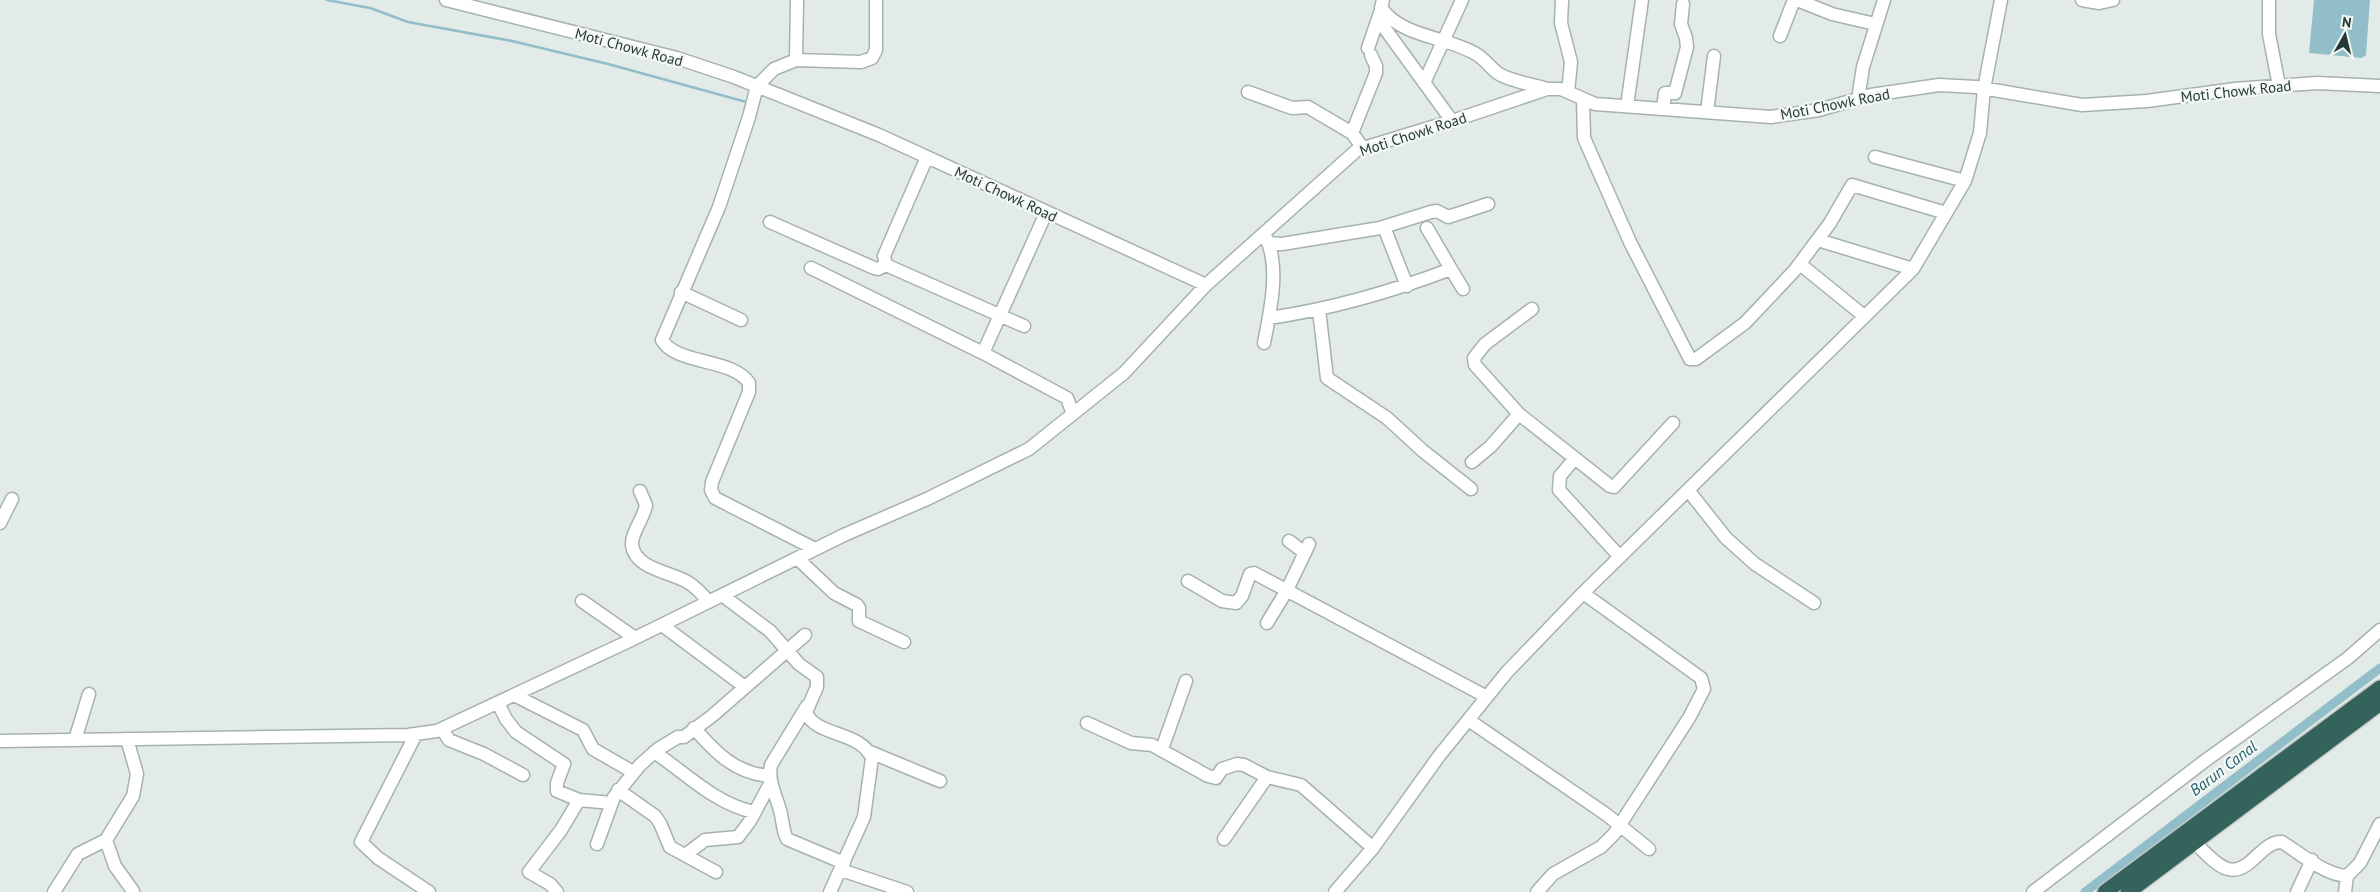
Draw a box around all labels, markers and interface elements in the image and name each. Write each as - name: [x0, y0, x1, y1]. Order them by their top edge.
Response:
- north arrow: [2320, 10, 2370, 60]
- text: N: [2341, 13, 2353, 32]
- street label: Moti Chowk Road: [573, 23, 685, 71]
- street label: Moti Chowk Road: [2180, 76, 2292, 106]
- street label: Moti Chowk Road: [1779, 84, 1891, 124]
- street label: Moti Chowk Road: [1357, 108, 1469, 160]
- street label: Moti Chowk Road: [952, 162, 1060, 226]
- water label: Barun Canal: [2185, 736, 2261, 800]

